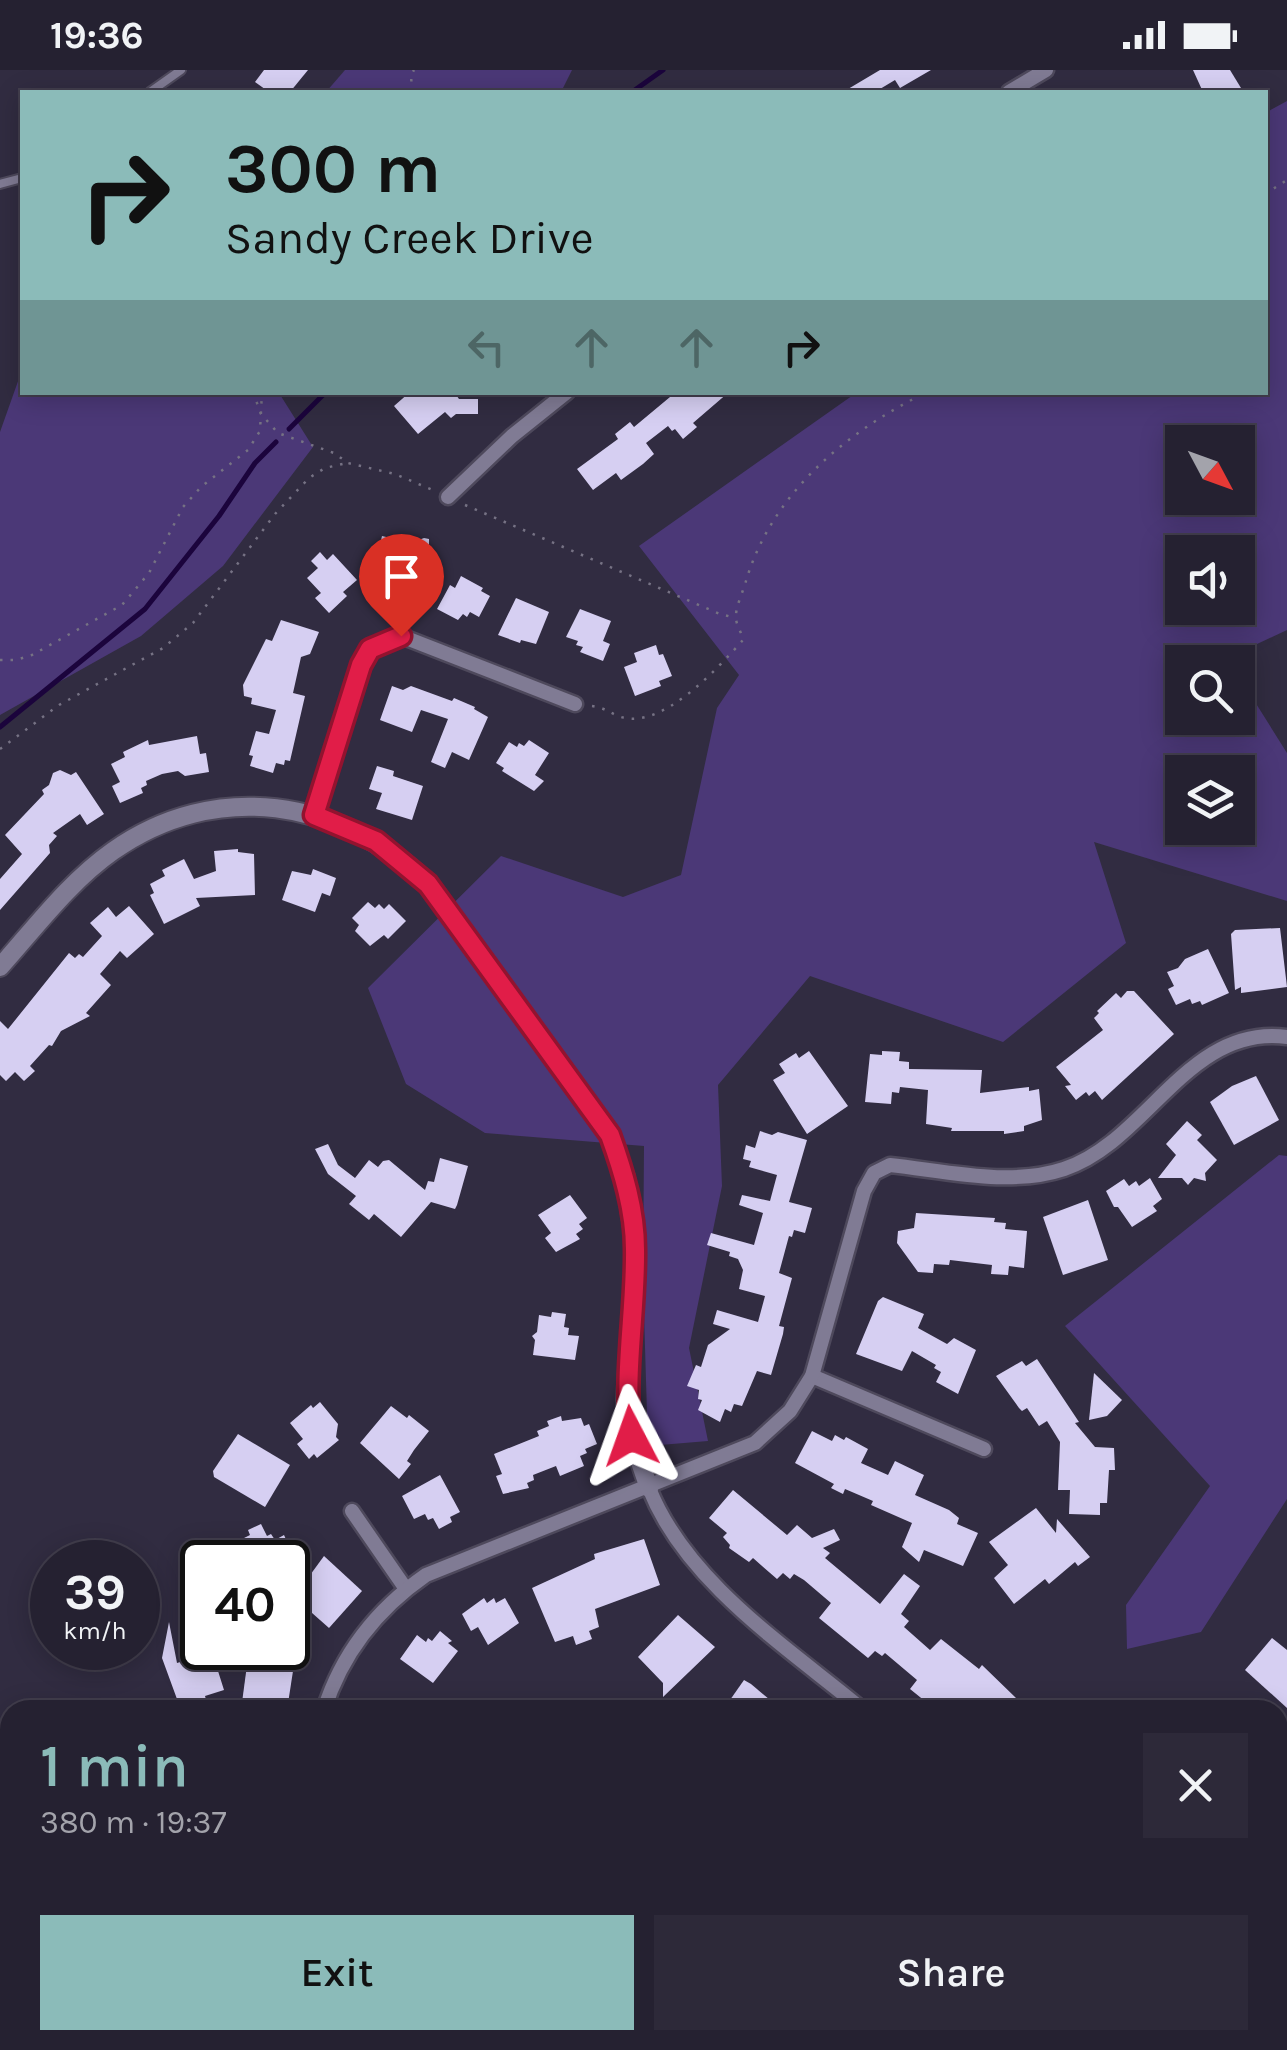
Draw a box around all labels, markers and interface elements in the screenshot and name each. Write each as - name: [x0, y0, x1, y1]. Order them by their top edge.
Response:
- text: 19:36: [50, 13, 144, 58]
- text: 300 m: [225, 128, 441, 210]
- icon: right: [60, 130, 190, 260]
- text: Sandy Creek Drive: [225, 212, 594, 264]
- icon: left: [459, 320, 514, 375]
- icon: ahead: [564, 320, 619, 375]
- icon: ahead: [669, 320, 724, 375]
- icon: right: [774, 320, 829, 375]
- north arrow: [1165, 425, 1255, 515]
- map controls: [1165, 425, 1255, 845]
- pin: [359, 534, 444, 637]
- button: sound: [1165, 535, 1255, 625]
- icon: arrive: [374, 549, 429, 604]
- button: search: [1165, 645, 1255, 735]
- button: layers: [1165, 755, 1255, 845]
- position arrow: [579, 1384, 683, 1488]
- speed limit sign: 40: [180, 1540, 310, 1670]
- text: 39: [64, 1563, 126, 1622]
- text: km/h: [63, 1616, 127, 1645]
- text: 1 min: [40, 1731, 189, 1801]
- button: close: [1143, 1733, 1248, 1838]
- text: 380 m · 19:37: [40, 1804, 226, 1841]
- button: Exit: [40, 1915, 634, 2030]
- button: Share: [654, 1915, 1248, 2030]

